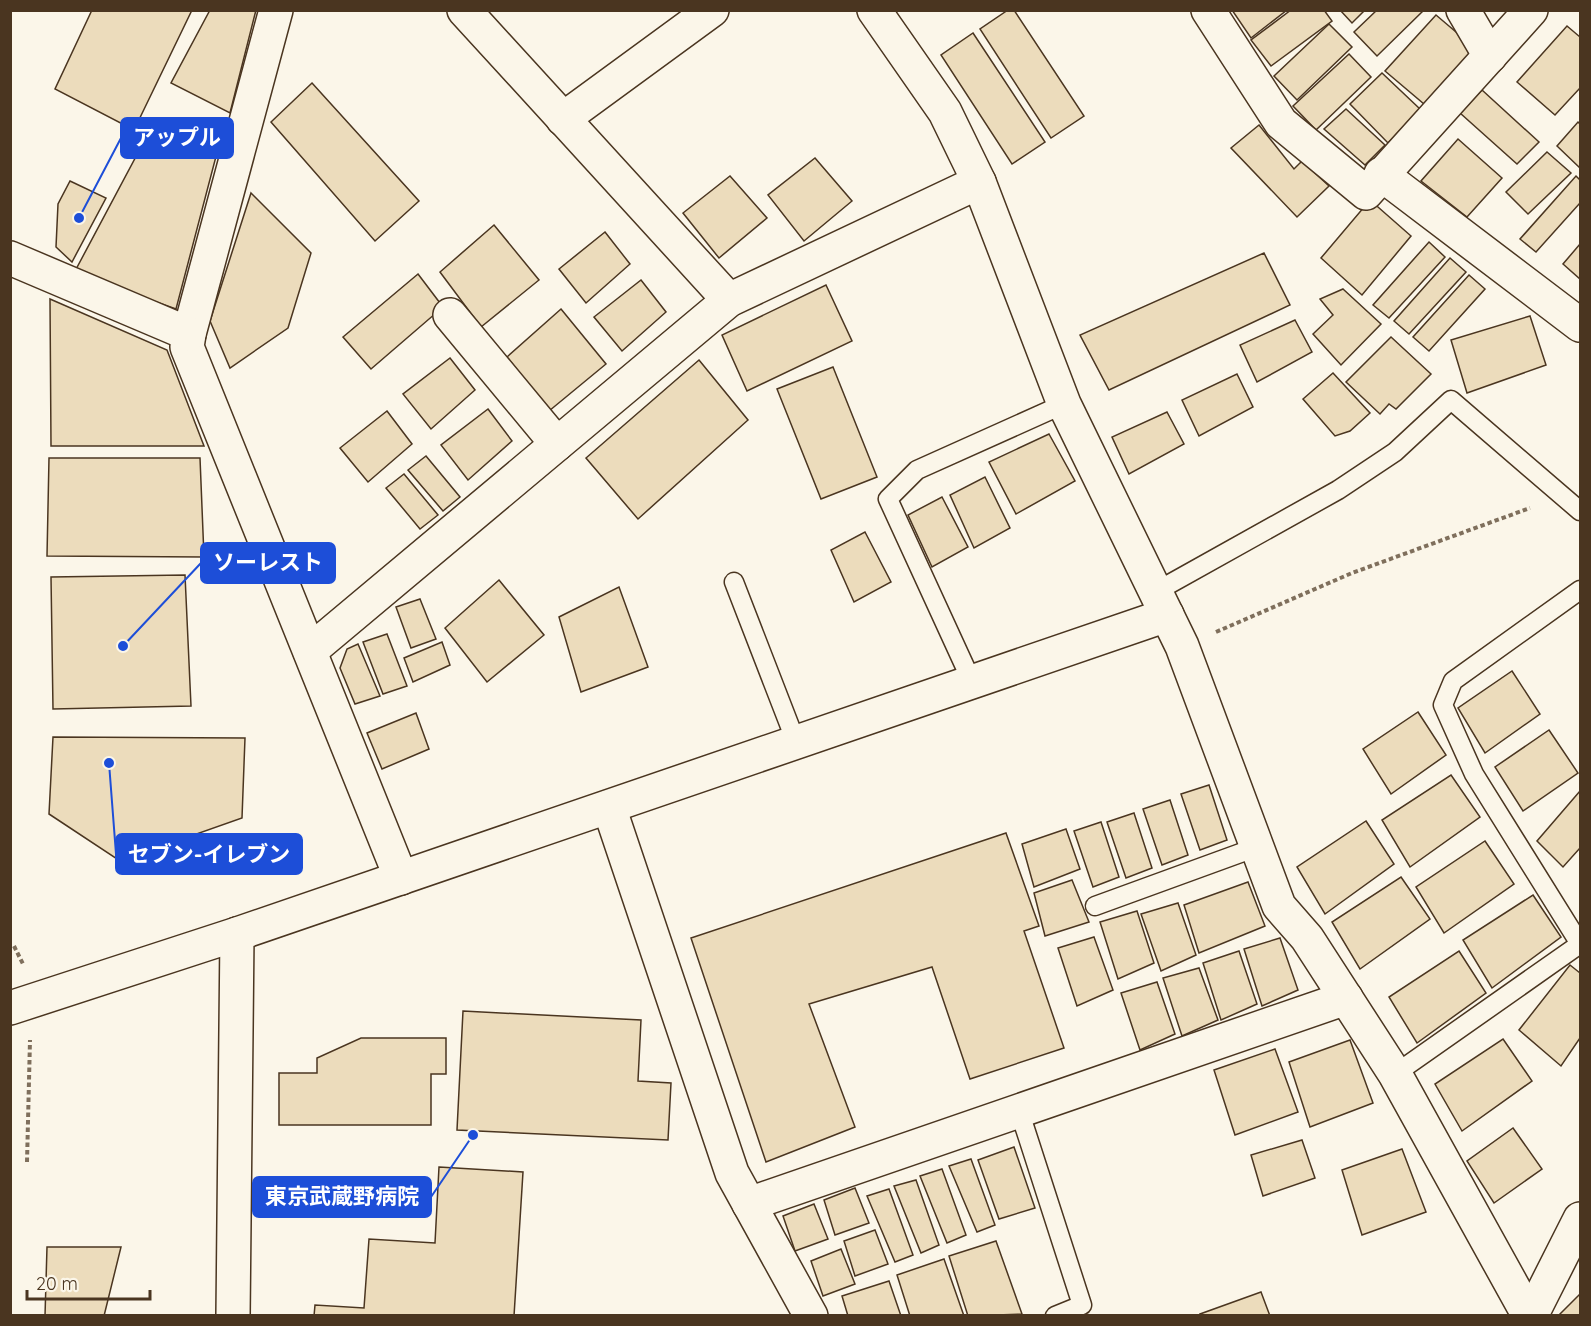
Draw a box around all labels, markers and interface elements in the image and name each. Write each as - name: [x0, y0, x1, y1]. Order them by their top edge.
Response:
- callout: アップル: [121, 118, 233, 158]
- text: アップル: [133, 123, 221, 151]
- callout: ソーレスト: [201, 543, 335, 583]
- text: ソーレスト: [213, 548, 323, 576]
- callout: セブン-イレブン: [116, 834, 302, 874]
- text: セブン-イレブン: [128, 840, 290, 868]
- callout: 東京武蔵野病院: [253, 1177, 431, 1217]
- text: 東京武蔵野病院: [265, 1182, 419, 1210]
- scale bar: [27, 1263, 150, 1301]
- text: 20 m: [36, 1272, 78, 1295]

